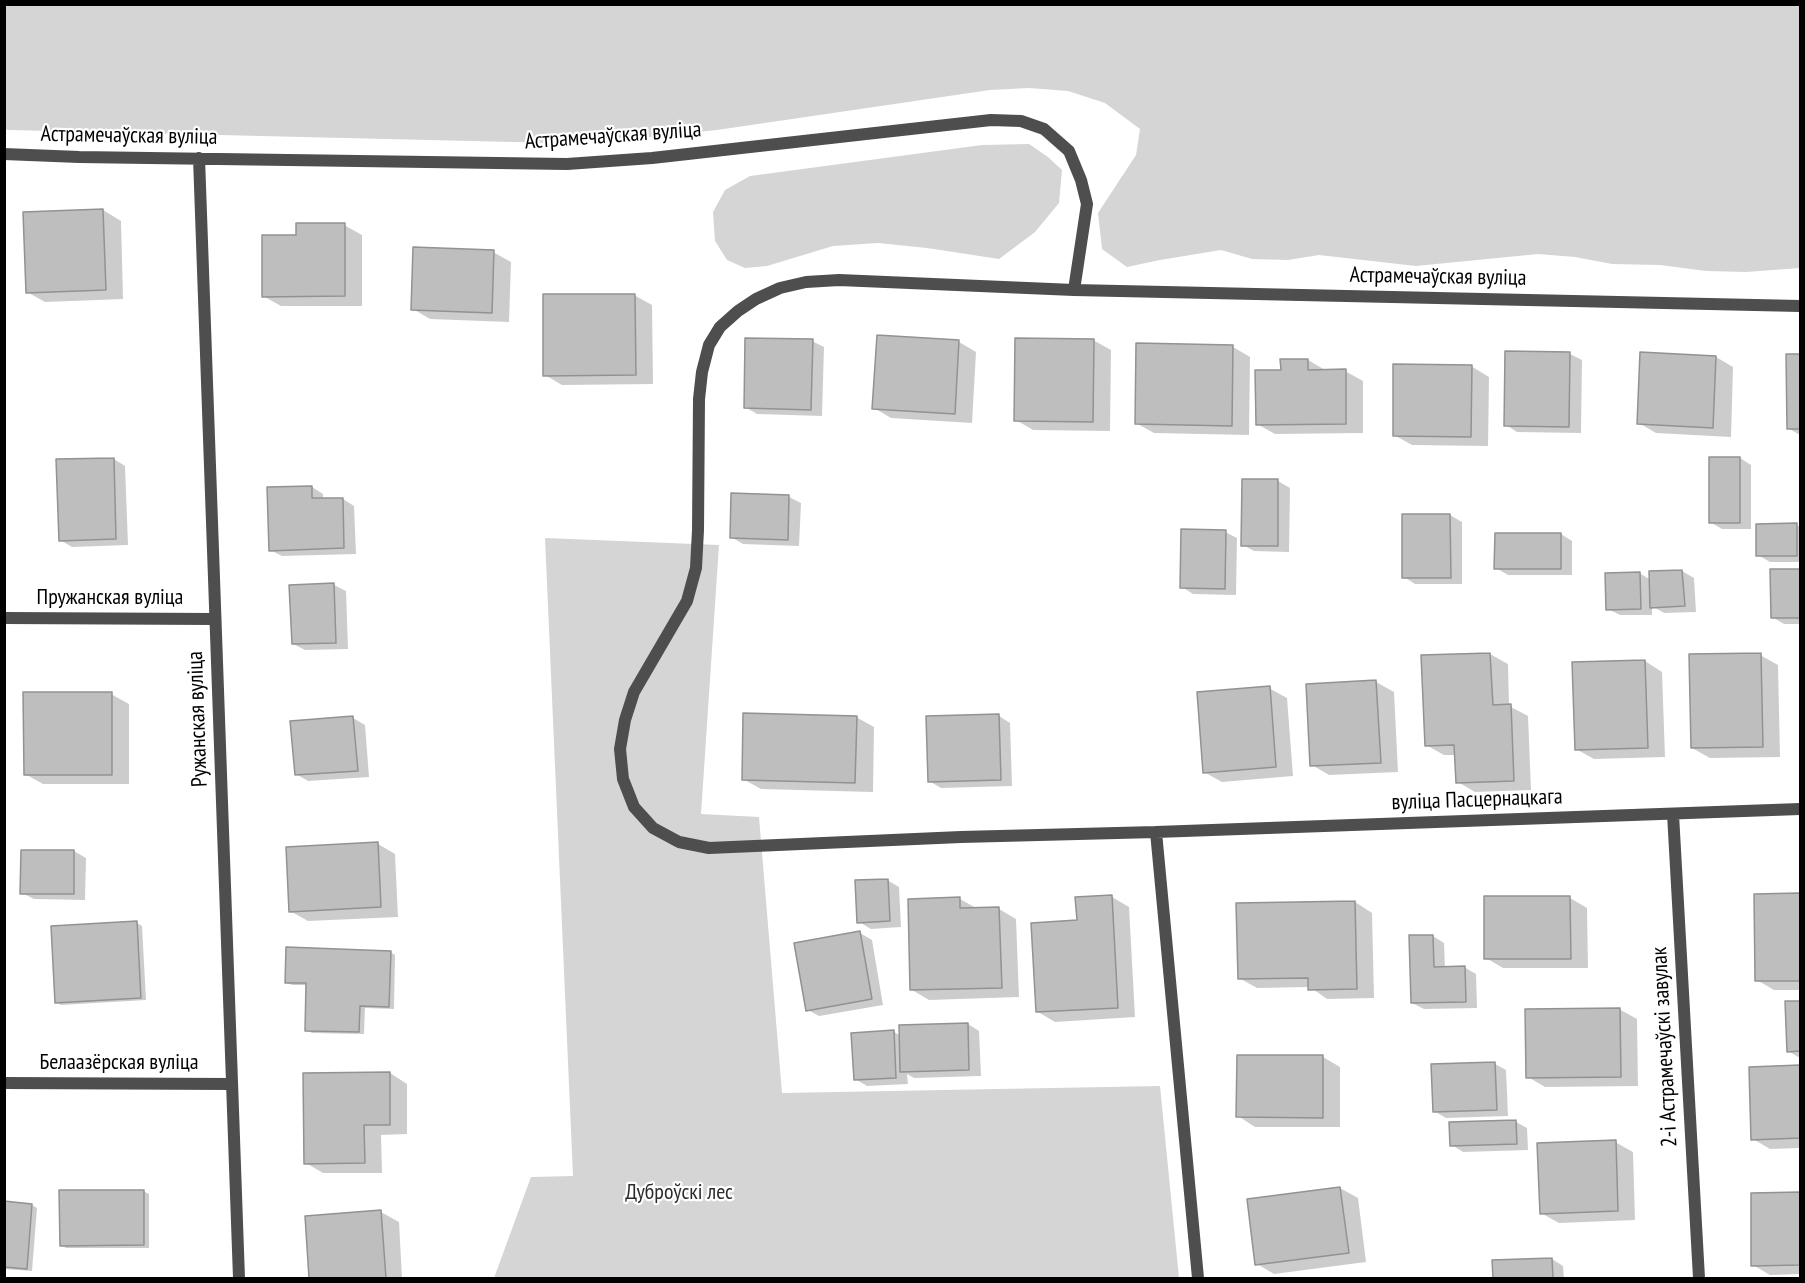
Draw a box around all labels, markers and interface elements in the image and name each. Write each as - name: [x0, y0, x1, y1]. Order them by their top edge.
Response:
- street label: Астрамечаўская вуліца: [524, 117, 702, 155]
- street label: Астрамечаўская вуліца: [40, 121, 218, 151]
- street label: Астрамечаўская вуліца: [1349, 262, 1527, 292]
- street label: Пружанская вуліца: [37, 585, 183, 611]
- street label: Ружанская вуліца: [182, 651, 214, 787]
- street label: вуліца Пасцернацкага: [1391, 784, 1563, 816]
- street label: 2-і Астрамечаўскі завулак: [1647, 946, 1683, 1148]
- street label: Белаазёрская вуліца: [40, 1050, 198, 1076]
- park label: Дуброўскі лес: [625, 1180, 733, 1206]

